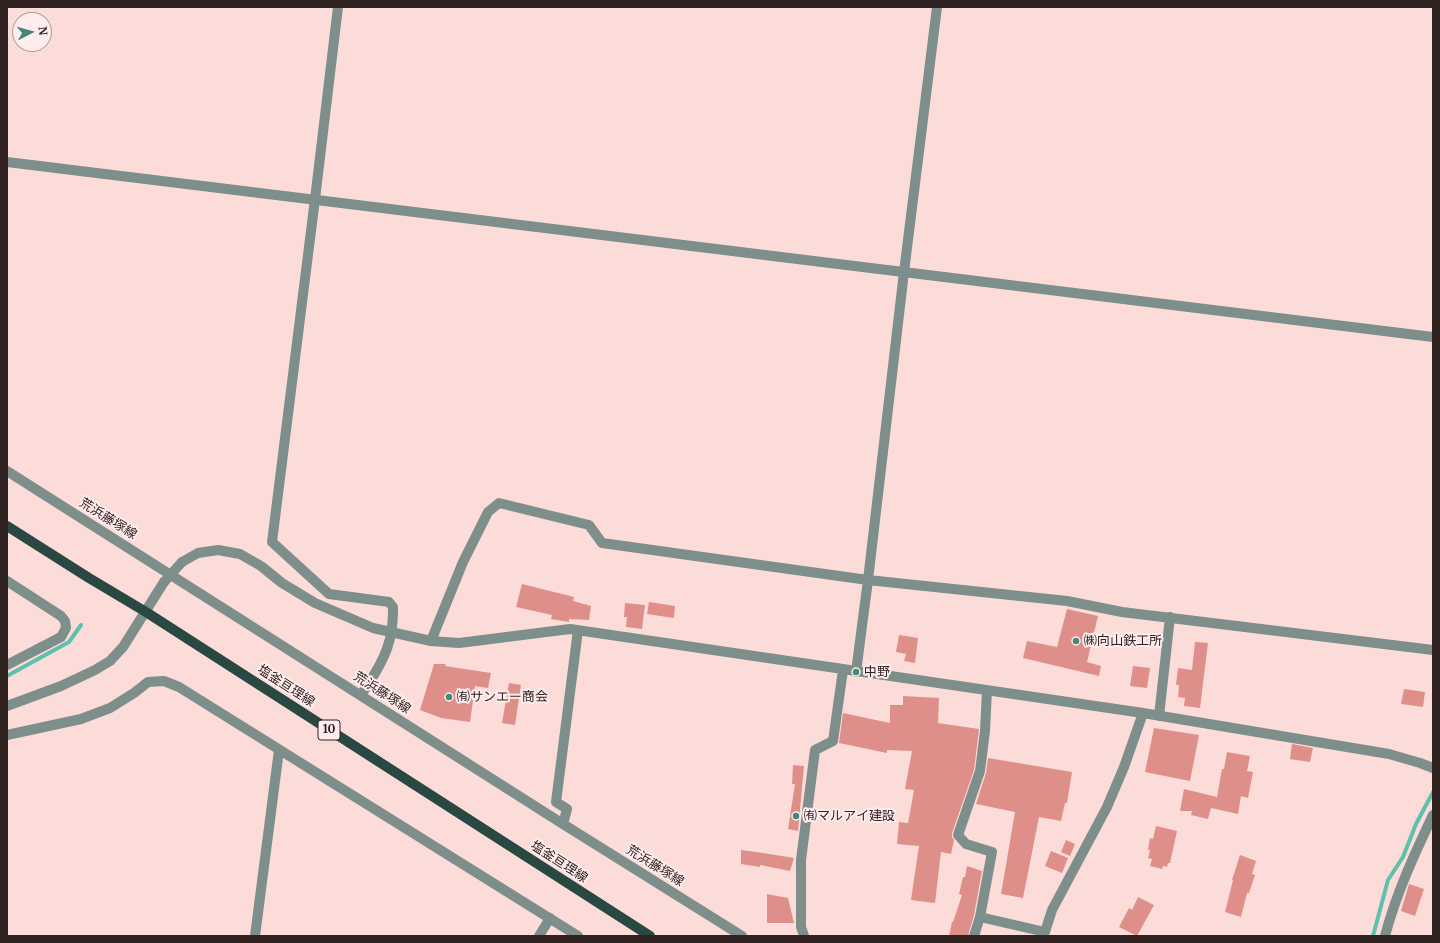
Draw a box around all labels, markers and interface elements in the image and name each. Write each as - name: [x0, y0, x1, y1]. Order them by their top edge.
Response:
- north arrow: [12, 12, 52, 52]
- text: N: [36, 26, 50, 36]
- street label: 荒浜藤塚線: [76, 495, 140, 543]
- place label: ㈱向山鉄工所: [1084, 633, 1162, 649]
- marker: ㈱向山鉄工所: [1071, 636, 1081, 646]
- street label: 塩釜亘理線: [254, 662, 318, 710]
- place label: 中野: [864, 664, 890, 680]
- marker: 中野: [851, 667, 861, 677]
- street label: 荒浜藤塚線: [350, 669, 414, 717]
- place label: ㈲サンエー商会: [457, 689, 548, 705]
- marker: ㈲サンエー商会: [444, 692, 454, 702]
- road number: 10: [318, 720, 340, 740]
- place label: ㈲マルアイ建設: [804, 808, 895, 824]
- marker: ㈲マルアイ建設: [791, 811, 801, 821]
- street label: 塩釜亘理線: [527, 838, 591, 886]
- street label: 荒浜藤塚線: [623, 842, 687, 890]

